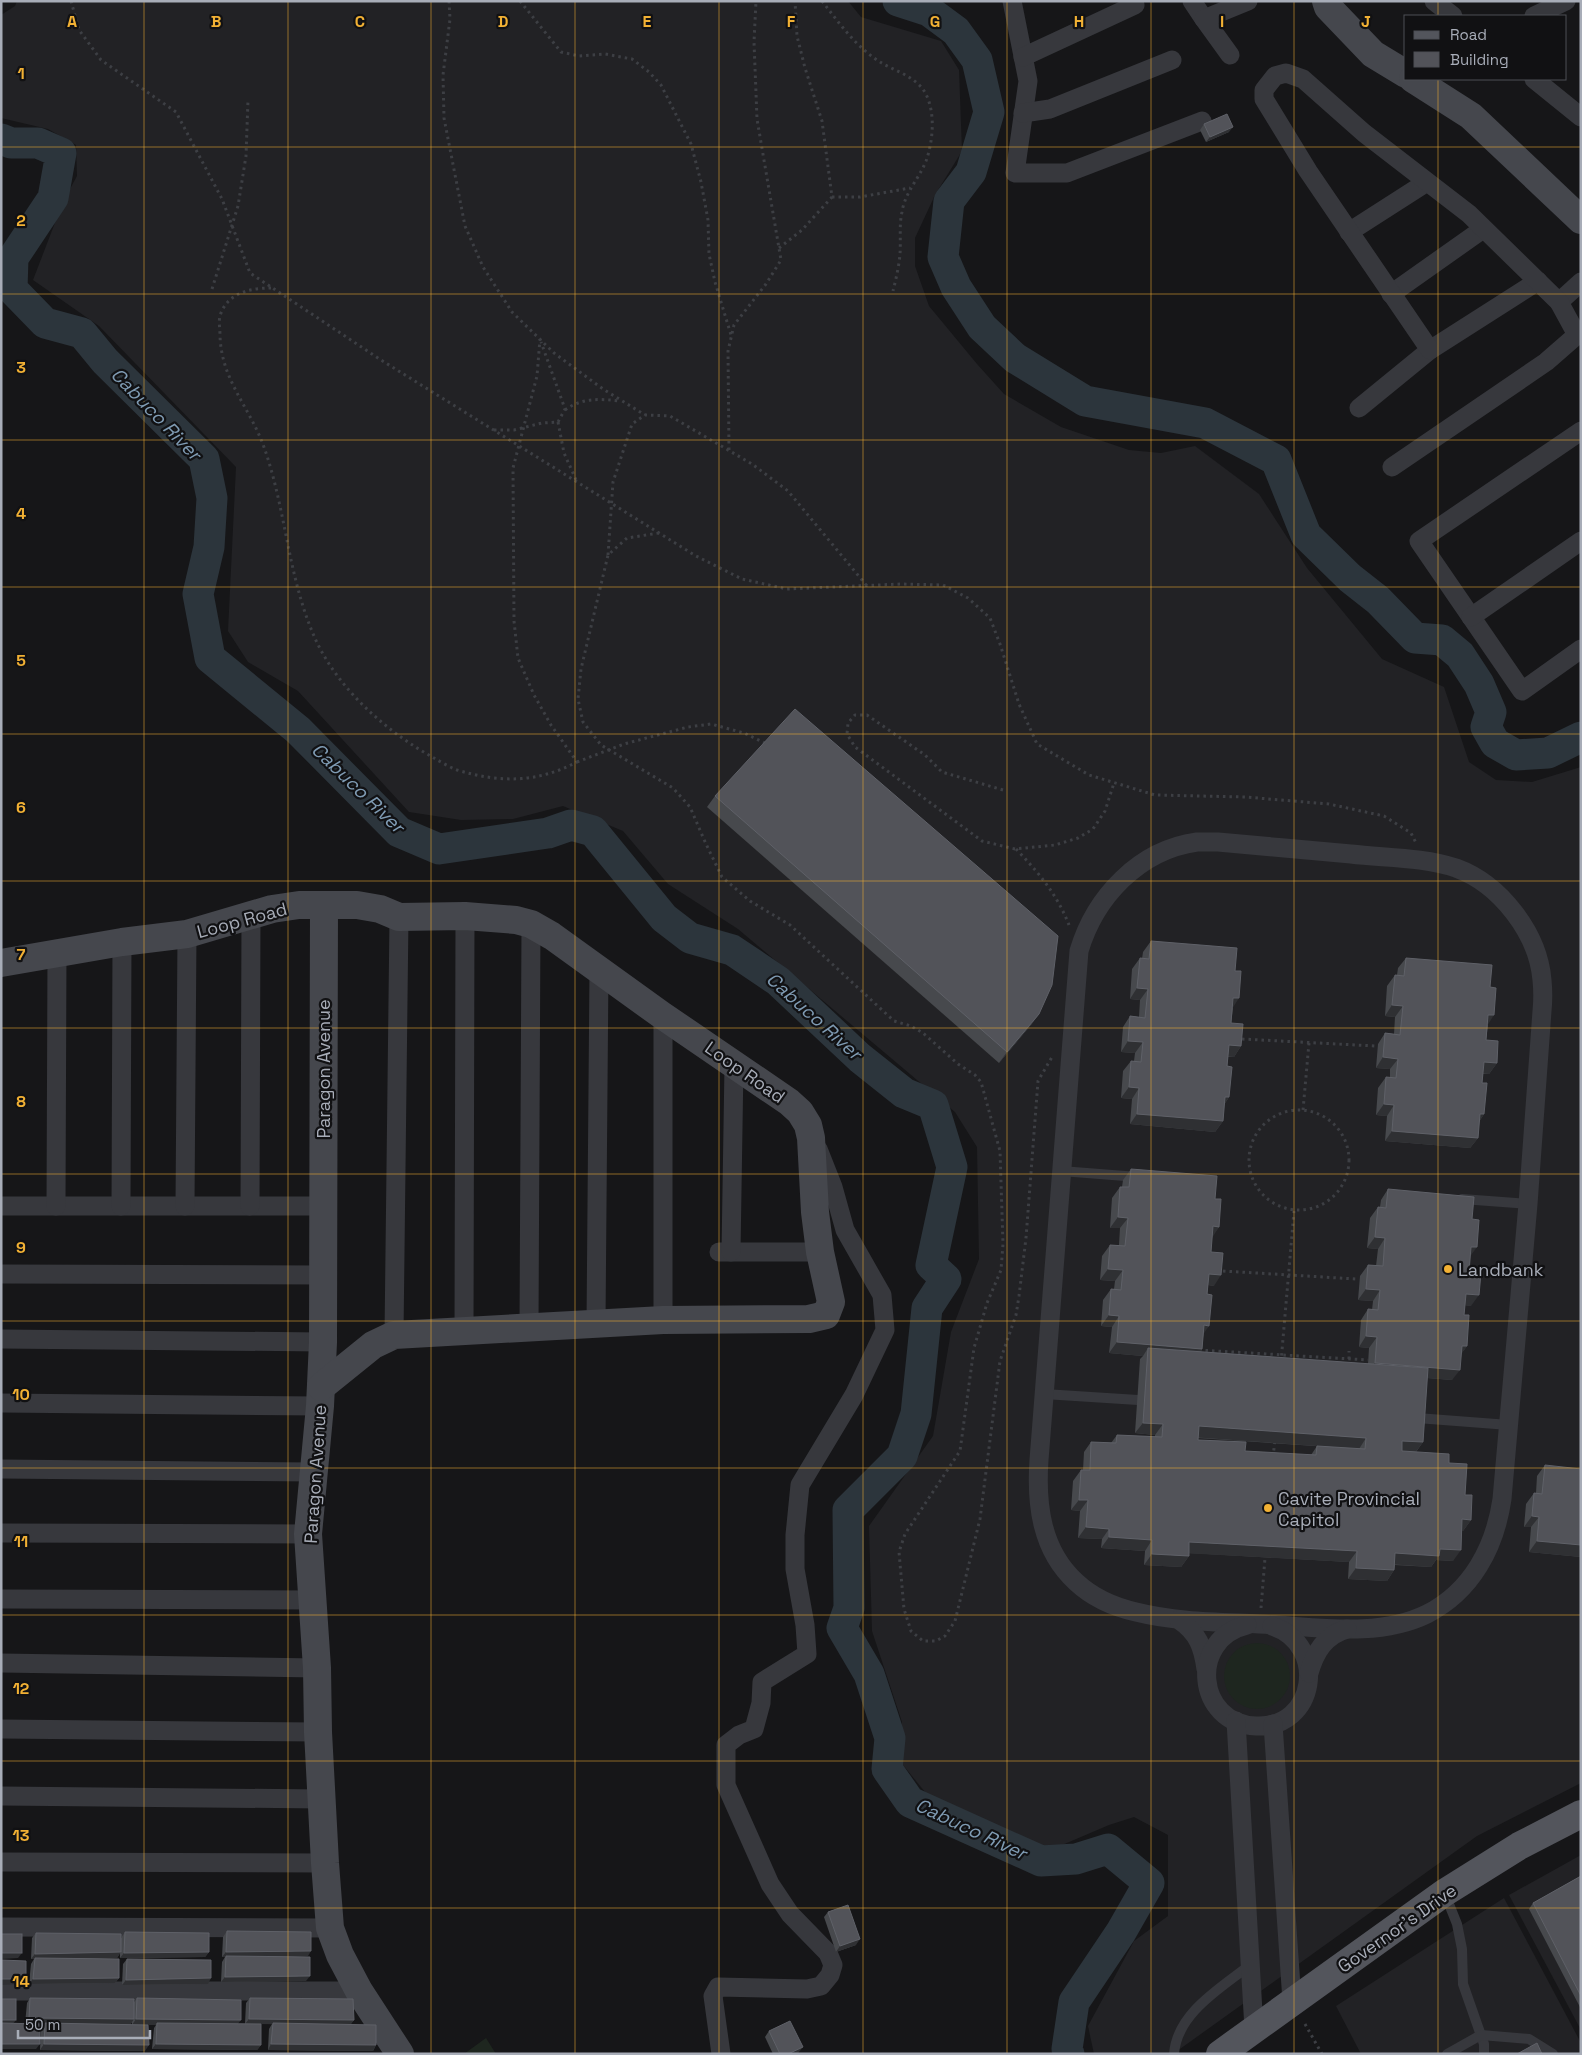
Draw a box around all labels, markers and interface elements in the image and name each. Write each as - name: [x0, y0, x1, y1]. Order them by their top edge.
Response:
- text: A: [67, 11, 77, 32]
- text: B: [211, 11, 221, 32]
- text: C: [355, 11, 365, 32]
- text: D: [498, 11, 508, 32]
- text: E: [643, 11, 652, 32]
- text: F: [787, 11, 796, 32]
- text: G: [930, 11, 940, 32]
- text: H: [1074, 11, 1084, 32]
- text: I: [1220, 11, 1224, 32]
- text: J: [1361, 11, 1371, 32]
- legend: [1404, 15, 1567, 80]
- text: Road: [1450, 25, 1487, 44]
- text: Building: [1450, 50, 1509, 69]
- text: 1: [17, 63, 25, 84]
- text: 2: [16, 210, 26, 231]
- text: 3: [16, 357, 26, 378]
- water label: Cabuco River: [105, 362, 208, 467]
- text: 4: [16, 503, 26, 524]
- text: 5: [16, 650, 26, 671]
- water label: Cabuco River: [306, 737, 411, 840]
- text: 6: [16, 797, 26, 818]
- street label: Loop Road: [194, 897, 290, 943]
- text: 7: [17, 944, 26, 965]
- water label: Cabuco River: [761, 967, 868, 1067]
- street label: Paragon Avenue: [312, 999, 335, 1139]
- street label: Loop Road: [701, 1036, 789, 1108]
- text: 8: [16, 1091, 26, 1112]
- text: 9: [16, 1237, 26, 1258]
- place label: Landbank: [1458, 1258, 1544, 1281]
- marker: Landbank: [1442, 1263, 1454, 1275]
- text: 10: [12, 1384, 30, 1405]
- street label: Paragon Avenue: [299, 1404, 331, 1544]
- place label: Cavite Provincial Capitol: [1278, 1487, 1420, 1531]
- marker: Cavite Provincial Capitol: [1262, 1502, 1274, 1514]
- text: 11: [14, 1531, 28, 1552]
- text: 12: [13, 1678, 29, 1699]
- water label: Cabuco River: [911, 1792, 1032, 1866]
- text: 13: [13, 1825, 30, 1846]
- street label: Governor's Drive: [1333, 1878, 1461, 1978]
- text: 14: [12, 1971, 30, 1992]
- scale bar: [18, 2008, 150, 2040]
- text: 50 m: [25, 2015, 60, 2034]

